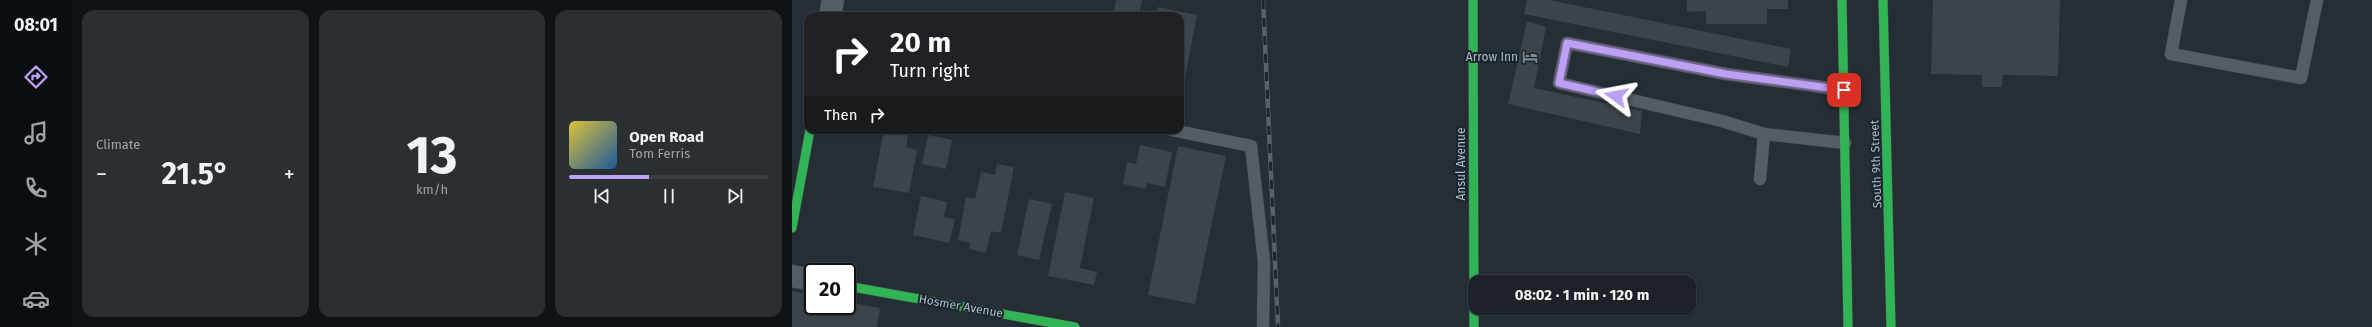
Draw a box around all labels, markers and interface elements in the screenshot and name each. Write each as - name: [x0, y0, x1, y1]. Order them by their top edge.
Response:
- text: 08:01: [14, 14, 58, 36]
- text: 20 m: [890, 26, 951, 59]
- icon: right: [824, 28, 876, 80]
- hotel icon: Arrow Inn: [1521, 48, 1539, 66]
- place label: Arrow Inn: [1466, 50, 1518, 64]
- text: Turn right: [890, 60, 970, 82]
- icon: directions: [22, 63, 50, 91]
- pin: [1827, 73, 1861, 107]
- position arrow: [1595, 75, 1637, 117]
- icon: arrive: [1833, 79, 1855, 101]
- icon: right: [866, 104, 888, 126]
- text: Then: [824, 106, 858, 124]
- icon: music: [22, 119, 50, 147]
- street label: South 9th Street: [1867, 119, 1885, 208]
- text: 13: [406, 124, 458, 187]
- street label: Ansul Avenue: [1454, 127, 1468, 201]
- text: Open Road: [629, 128, 704, 146]
- text: Climate: [96, 137, 140, 152]
- text: Tom Ferris: [629, 146, 690, 161]
- text: 21.5°: [162, 156, 229, 192]
- text: −: [96, 161, 107, 188]
- text: +: [284, 161, 295, 188]
- icon: phone: [22, 174, 50, 202]
- text: km/h: [416, 182, 448, 197]
- icon: previous: [591, 185, 613, 207]
- icon: pause: [658, 185, 680, 207]
- icon: next: [724, 185, 746, 207]
- icon: climate: [22, 230, 50, 258]
- speed limit sign: 20: [804, 263, 856, 315]
- icon: car: [22, 285, 50, 313]
- text: 08:02 · 1 min · 120 m: [1515, 286, 1649, 304]
- street label: Hosmer Avenue: [918, 292, 1004, 320]

